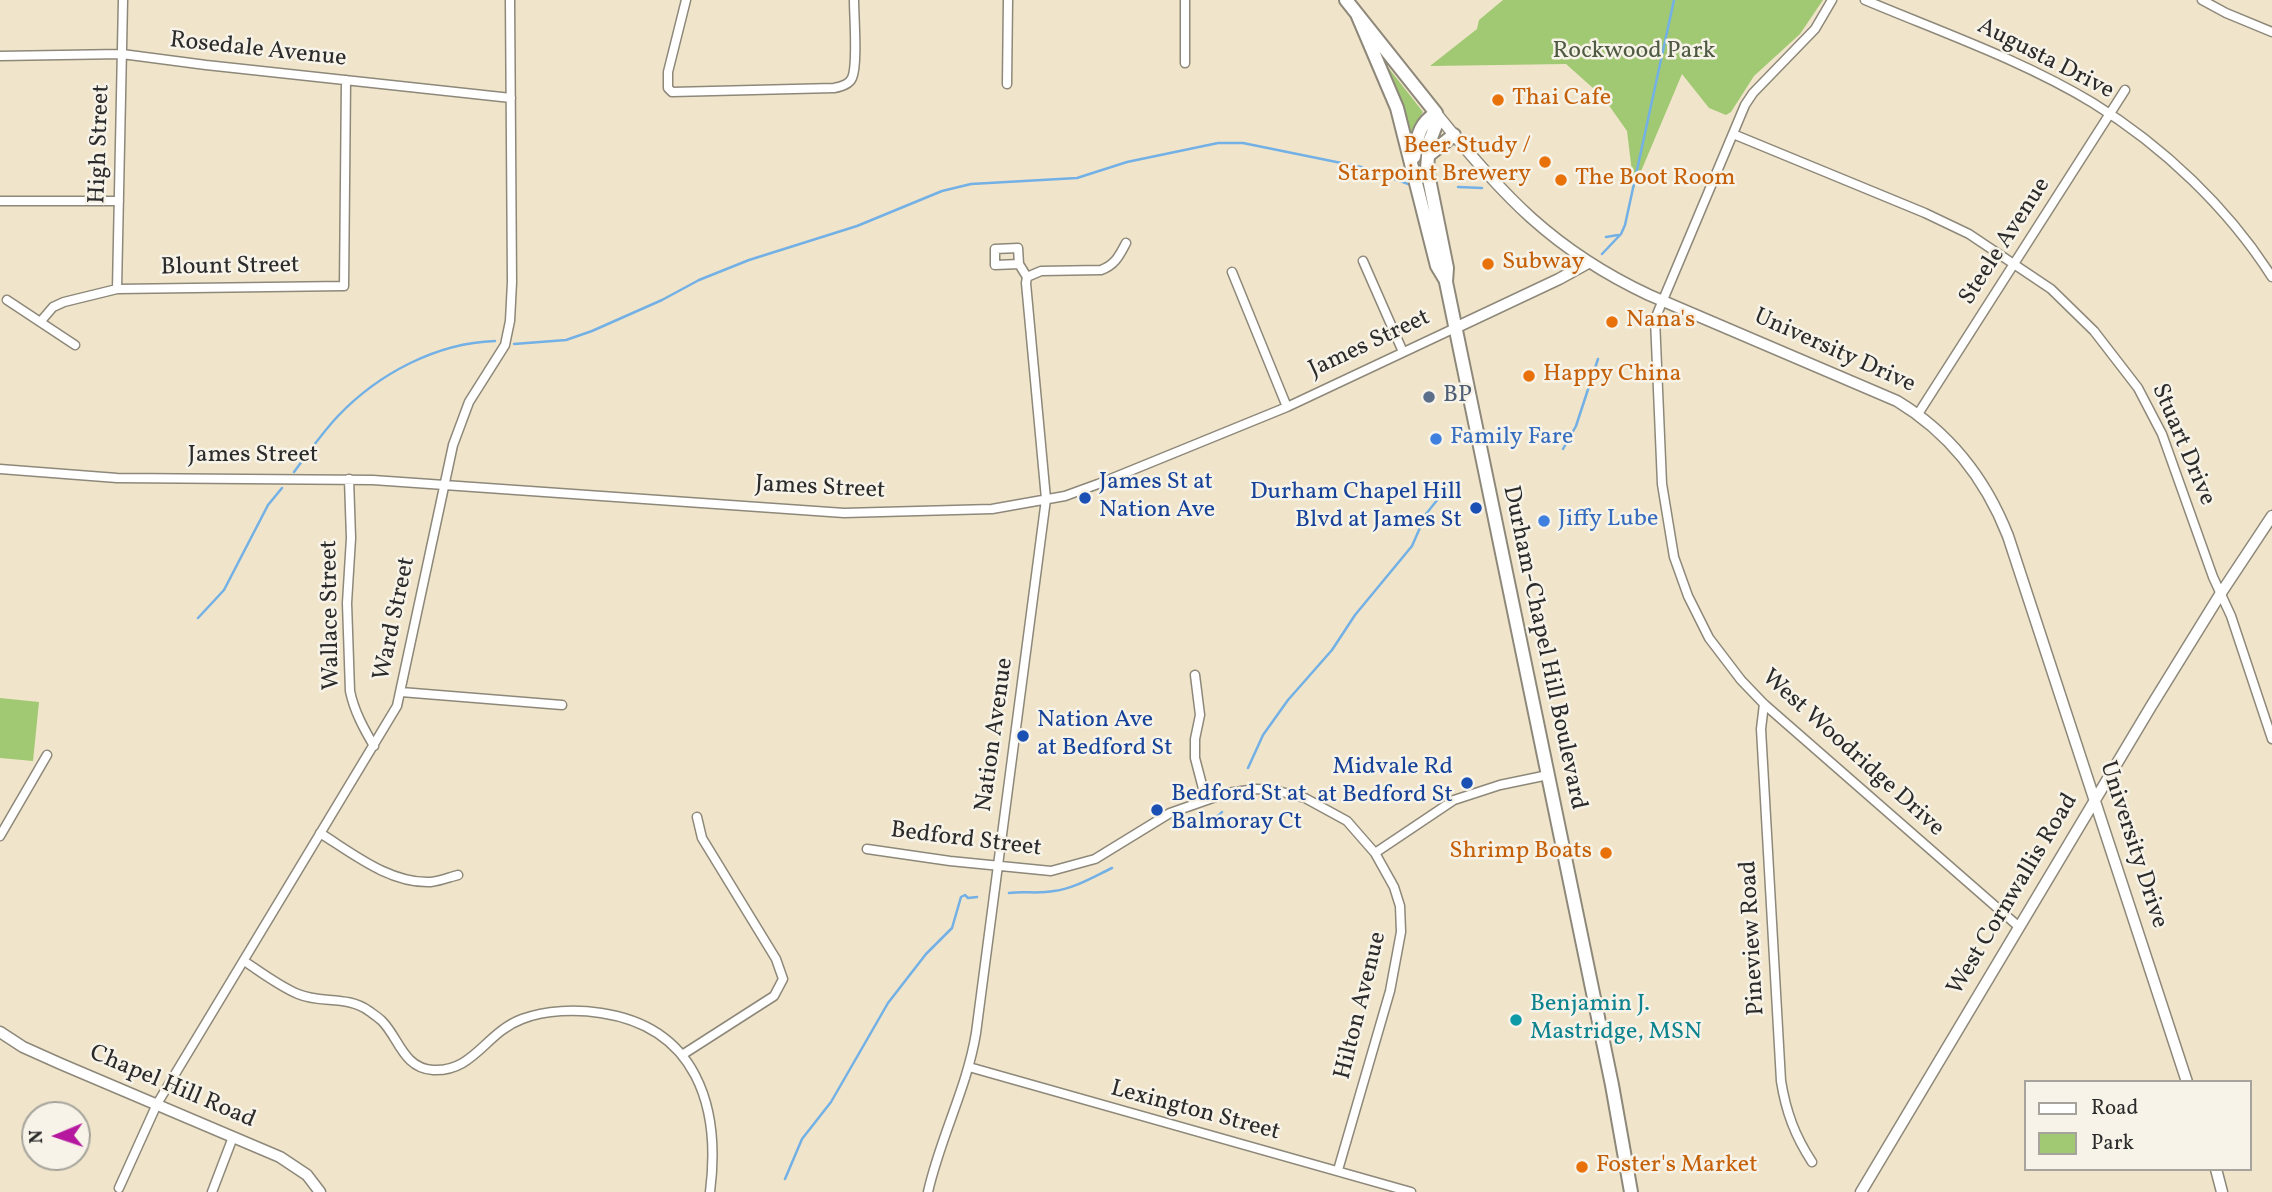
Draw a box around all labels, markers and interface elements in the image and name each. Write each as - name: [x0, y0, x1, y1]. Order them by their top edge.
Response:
- street label: Augusta Drive: [1972, 13, 2118, 107]
- street label: Rosedale Avenue: [168, 27, 348, 75]
- park label: Rockwood Park: [1552, 39, 1716, 67]
- street label: High Street: [85, 84, 117, 204]
- place label: Thai Cafe: [1512, 86, 1611, 114]
- marker: Thai Cafe: [1490, 92, 1506, 108]
- place label: Beer Study / Starpoint Brewery: [1337, 134, 1531, 190]
- marker: Beer Study / Starpoint Brewery: [1537, 154, 1553, 170]
- place label: The Boot Room: [1575, 166, 1735, 194]
- marker: The Boot Room: [1553, 172, 1569, 188]
- street label: Steele Avenue: [1954, 173, 2058, 311]
- place label: Subway: [1502, 250, 1584, 278]
- street label: Blount Street: [160, 252, 300, 284]
- marker: Subway: [1480, 256, 1496, 272]
- street label: University Drive: [1749, 303, 1919, 401]
- street label: James Street: [1305, 304, 1435, 386]
- place label: Nana's: [1626, 308, 1695, 336]
- marker: Nana's: [1604, 314, 1620, 330]
- place label: Happy China: [1543, 362, 1682, 390]
- marker: Happy China: [1521, 368, 1537, 384]
- street label: Stuart Drive: [2144, 380, 2220, 510]
- place label: BP: [1443, 383, 1472, 411]
- marker: BP: [1421, 389, 1437, 405]
- place label: Family Fare: [1450, 425, 1573, 453]
- marker: Family Fare: [1428, 431, 1444, 447]
- street label: James Street: [188, 443, 318, 471]
- place label: James St at Nation Ave: [1099, 470, 1215, 526]
- street label: James Street: [754, 471, 886, 507]
- place label: Durham Chapel Hill Blvd at James St: [1250, 480, 1462, 536]
- street label: Durham-Chapel Hill Boulevard: [1495, 483, 1591, 813]
- marker: James St at Nation Ave: [1077, 490, 1093, 506]
- marker: Durham Chapel Hill Blvd at James St: [1468, 500, 1484, 516]
- place label: Jiffy Lube: [1558, 507, 1658, 535]
- marker: Jiffy Lube: [1536, 513, 1552, 529]
- street label: Wallace Street: [316, 540, 348, 690]
- street label: Ward Street: [369, 555, 423, 683]
- street label: Nation Avenue: [971, 656, 1021, 814]
- street label: West Woodridge Drive: [1755, 664, 1949, 844]
- place label: Nation Ave at Bedford St: [1037, 708, 1173, 764]
- marker: Nation Ave at Bedford St: [1015, 728, 1031, 744]
- place label: Midvale Rd at Bedford St: [1317, 755, 1453, 811]
- street label: University Drive: [2091, 758, 2173, 932]
- marker: Midvale Rd at Bedford St: [1459, 775, 1475, 791]
- place label: Bedford St at Balmoray Ct: [1171, 782, 1307, 838]
- street label: West Cornwallis Road: [1942, 789, 2086, 1001]
- marker: Bedford St at Balmoray Ct: [1149, 802, 1165, 818]
- street label: Bedford Street: [889, 817, 1043, 865]
- place label: Shrimp Boats: [1449, 839, 1592, 867]
- marker: Shrimp Boats: [1598, 845, 1614, 861]
- street label: Pineview Road: [1736, 860, 1772, 1016]
- street label: Hilton Avenue: [1330, 929, 1394, 1083]
- place label: Benjamin J. Mastridge, MSN: [1530, 992, 1702, 1048]
- marker: Benjamin J. Mastridge, MSN: [1508, 1012, 1524, 1028]
- street label: Chapel Hill Road: [85, 1040, 259, 1136]
- street label: Lexington Street: [1107, 1076, 1283, 1148]
- legend: [2024, 1080, 2251, 1171]
- text: Road: [2091, 1094, 2138, 1123]
- north arrow: [21, 1101, 91, 1171]
- text: N: [24, 1129, 50, 1144]
- text: Park: [2091, 1129, 2134, 1158]
- place label: Foster's Market: [1596, 1153, 1758, 1181]
- marker: Foster's Market: [1574, 1159, 1590, 1175]

